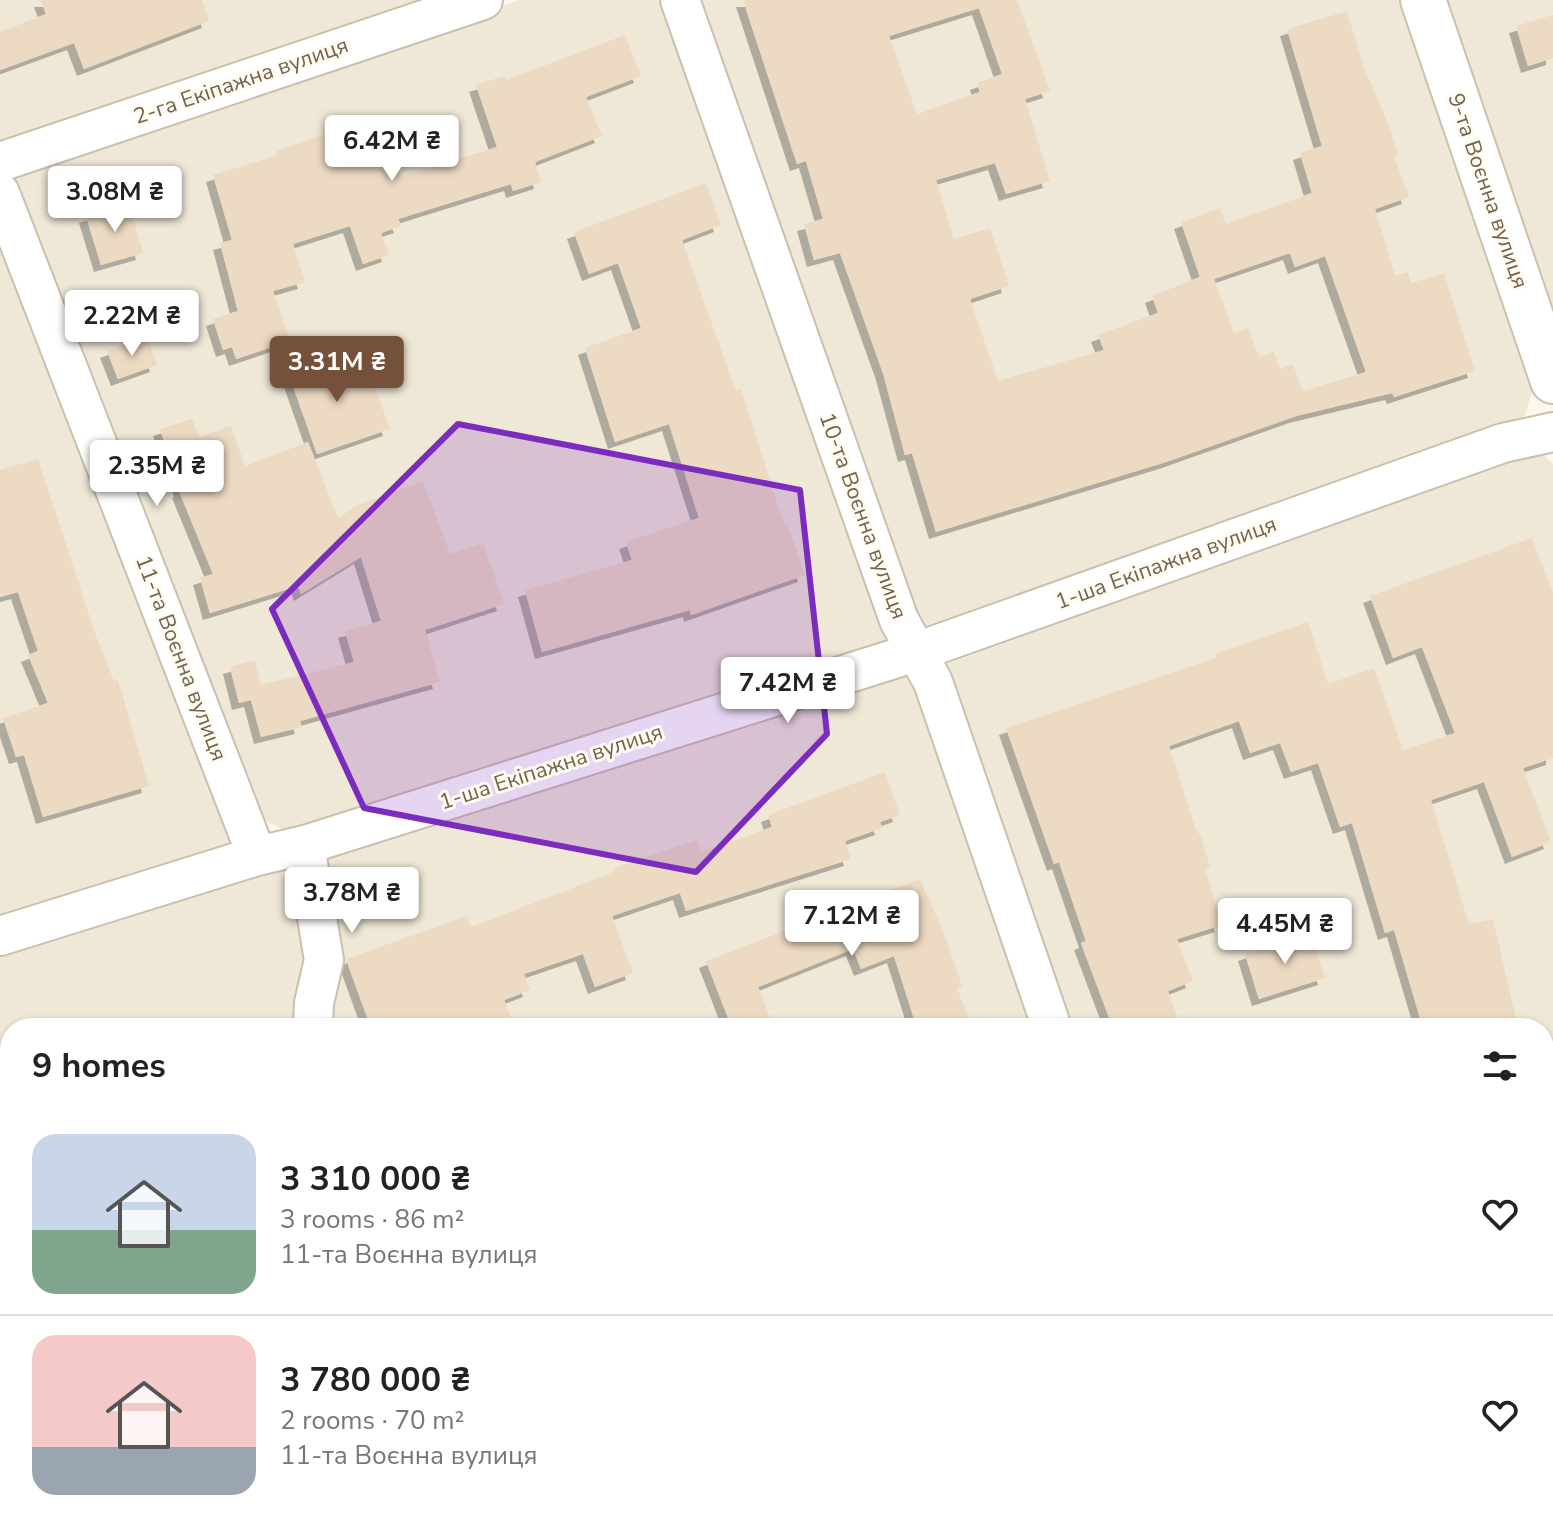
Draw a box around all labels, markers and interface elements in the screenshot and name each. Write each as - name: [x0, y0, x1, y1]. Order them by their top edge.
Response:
- street label: 2-га Екіпажна вулиця: [130, 30, 352, 132]
- street label: 9-та Воєнна вулиця: [1440, 89, 1536, 293]
- pin: 6.42M ₴: [318, 115, 466, 183]
- text: 6.42M ₴: [343, 123, 441, 158]
- pin: 3.08M ₴: [41, 166, 189, 234]
- text: 3.08M ₴: [66, 174, 164, 209]
- pin: 2.22M ₴: [58, 290, 206, 358]
- text: 2.22M ₴: [83, 298, 181, 333]
- pin: 3.31M ₴: [263, 336, 411, 404]
- text: 3.31M ₴: [288, 344, 386, 379]
- street label: 10-та Воєнна вулиця: [812, 409, 914, 623]
- pin: 2.35M ₴: [83, 440, 231, 508]
- text: 2.35M ₴: [108, 448, 206, 483]
- street label: 1-ша Екіпажна вулиця: [1051, 509, 1281, 617]
- street label: 11-та Воєнна вулиця: [128, 551, 234, 765]
- pin: 7.42M ₴: [714, 657, 862, 725]
- text: 7.42M ₴: [739, 665, 837, 700]
- street label: 1-ша Екіпажна вулиця: [435, 717, 667, 817]
- pin: 3.78M ₴: [278, 867, 426, 935]
- text: 3.78M ₴: [303, 875, 401, 910]
- pin: 7.12M ₴: [778, 890, 926, 958]
- text: 7.12M ₴: [803, 898, 901, 933]
- pin: 4.45M ₴: [1211, 898, 1359, 966]
- text: 4.45M ₴: [1236, 906, 1334, 941]
- text: 9 homes: [32, 1043, 166, 1089]
- icon: filters: [1478, 1044, 1522, 1088]
- text: 3 310 000 ₴: [280, 1156, 471, 1202]
- icon: home: [96, 1166, 192, 1262]
- icon: heart: [1478, 1192, 1522, 1236]
- text: 3 rooms · 86 m²: [280, 1202, 464, 1237]
- text: 11-та Воєнна вулиця: [280, 1237, 537, 1272]
- text: 3 780 000 ₴: [280, 1357, 471, 1403]
- icon: home: [96, 1367, 192, 1463]
- icon: heart: [1478, 1393, 1522, 1437]
- text: 2 rooms · 70 m²: [280, 1403, 464, 1438]
- text: 11-та Воєнна вулиця: [280, 1438, 537, 1473]

